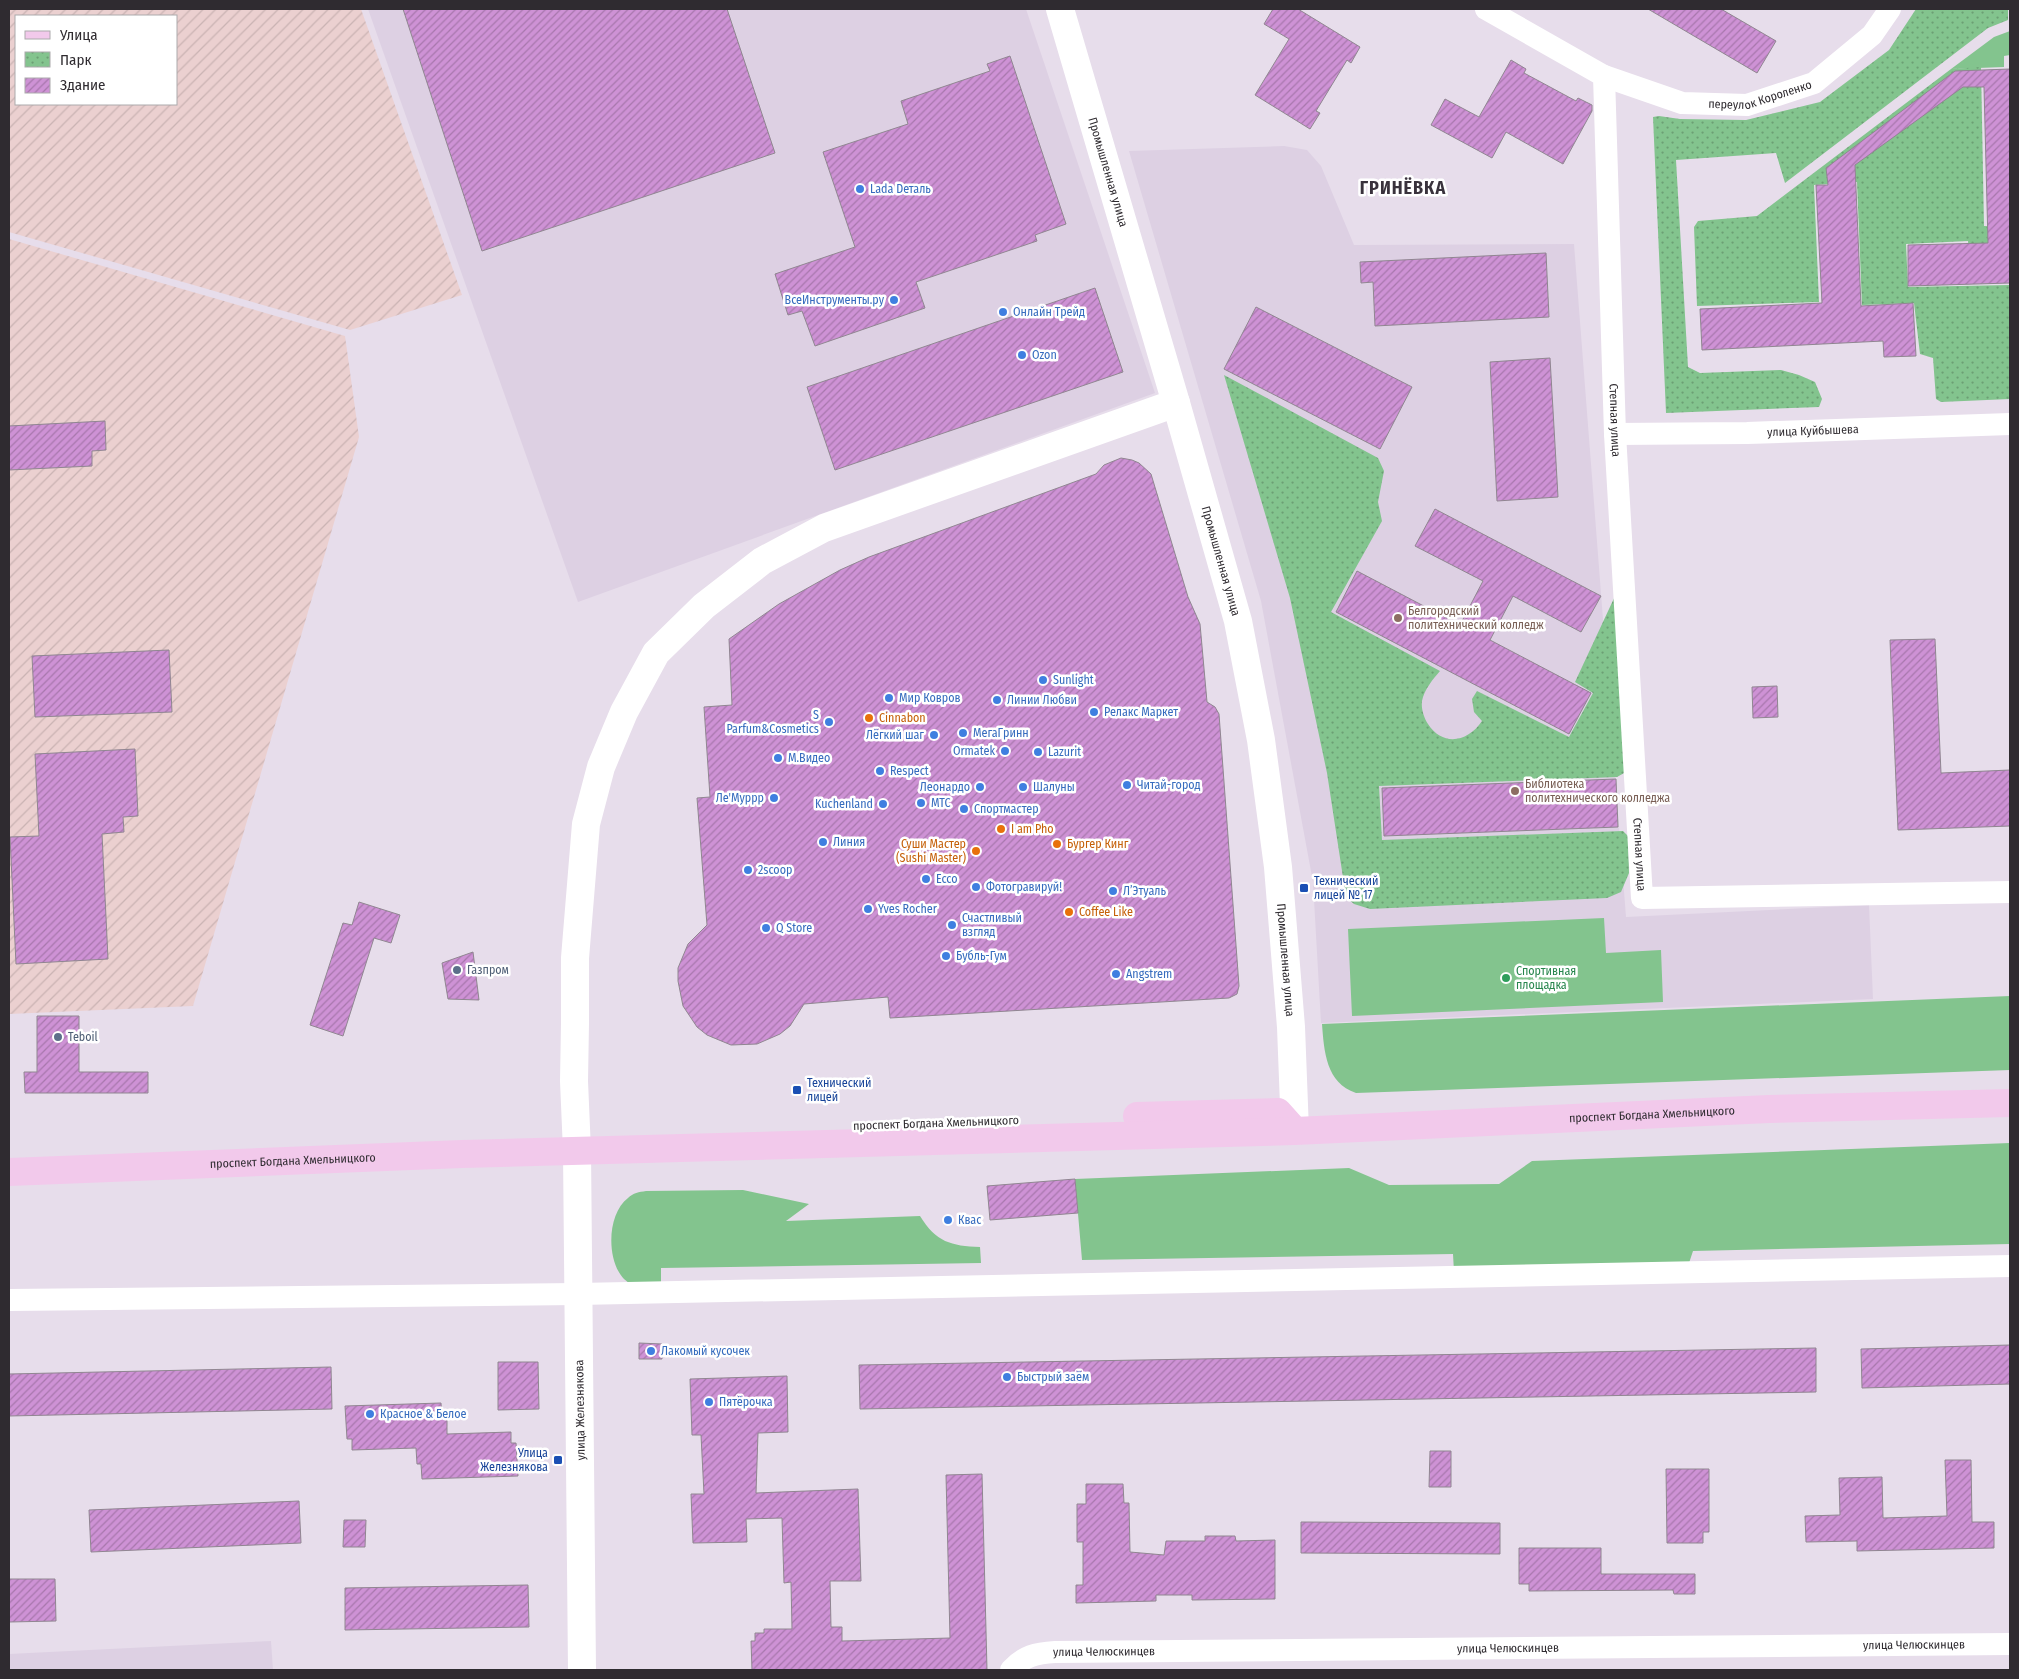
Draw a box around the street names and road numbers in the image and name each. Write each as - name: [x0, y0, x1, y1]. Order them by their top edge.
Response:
- street label: переулок Короленко: [1708, 77, 1813, 112]
- street label: Промышленная улица: [1085, 116, 1131, 229]
- street label: Степная улица: [1606, 383, 1623, 457]
- street label: улица Куйбышева: [1767, 422, 1859, 439]
- street label: Промышленная улица: [1199, 504, 1243, 618]
- street label: Степная улица: [1630, 817, 1649, 892]
- street label: Промышленная улица: [1274, 903, 1297, 1017]
- street label: проспект Богдана Хмельницкого: [1569, 1104, 1735, 1125]
- street label: проспект Богдана Хмельницкого: [853, 1113, 1019, 1133]
- street label: проспект Богдана Хмельницкого: [210, 1150, 376, 1171]
- street label: улица Железнякова: [572, 1360, 588, 1460]
- street label: улица Челюскинцев: [1863, 1637, 1965, 1652]
- street label: улица Челюскинцев: [1457, 1641, 1559, 1656]
- street label: улица Челюскинцев: [1053, 1644, 1155, 1659]

